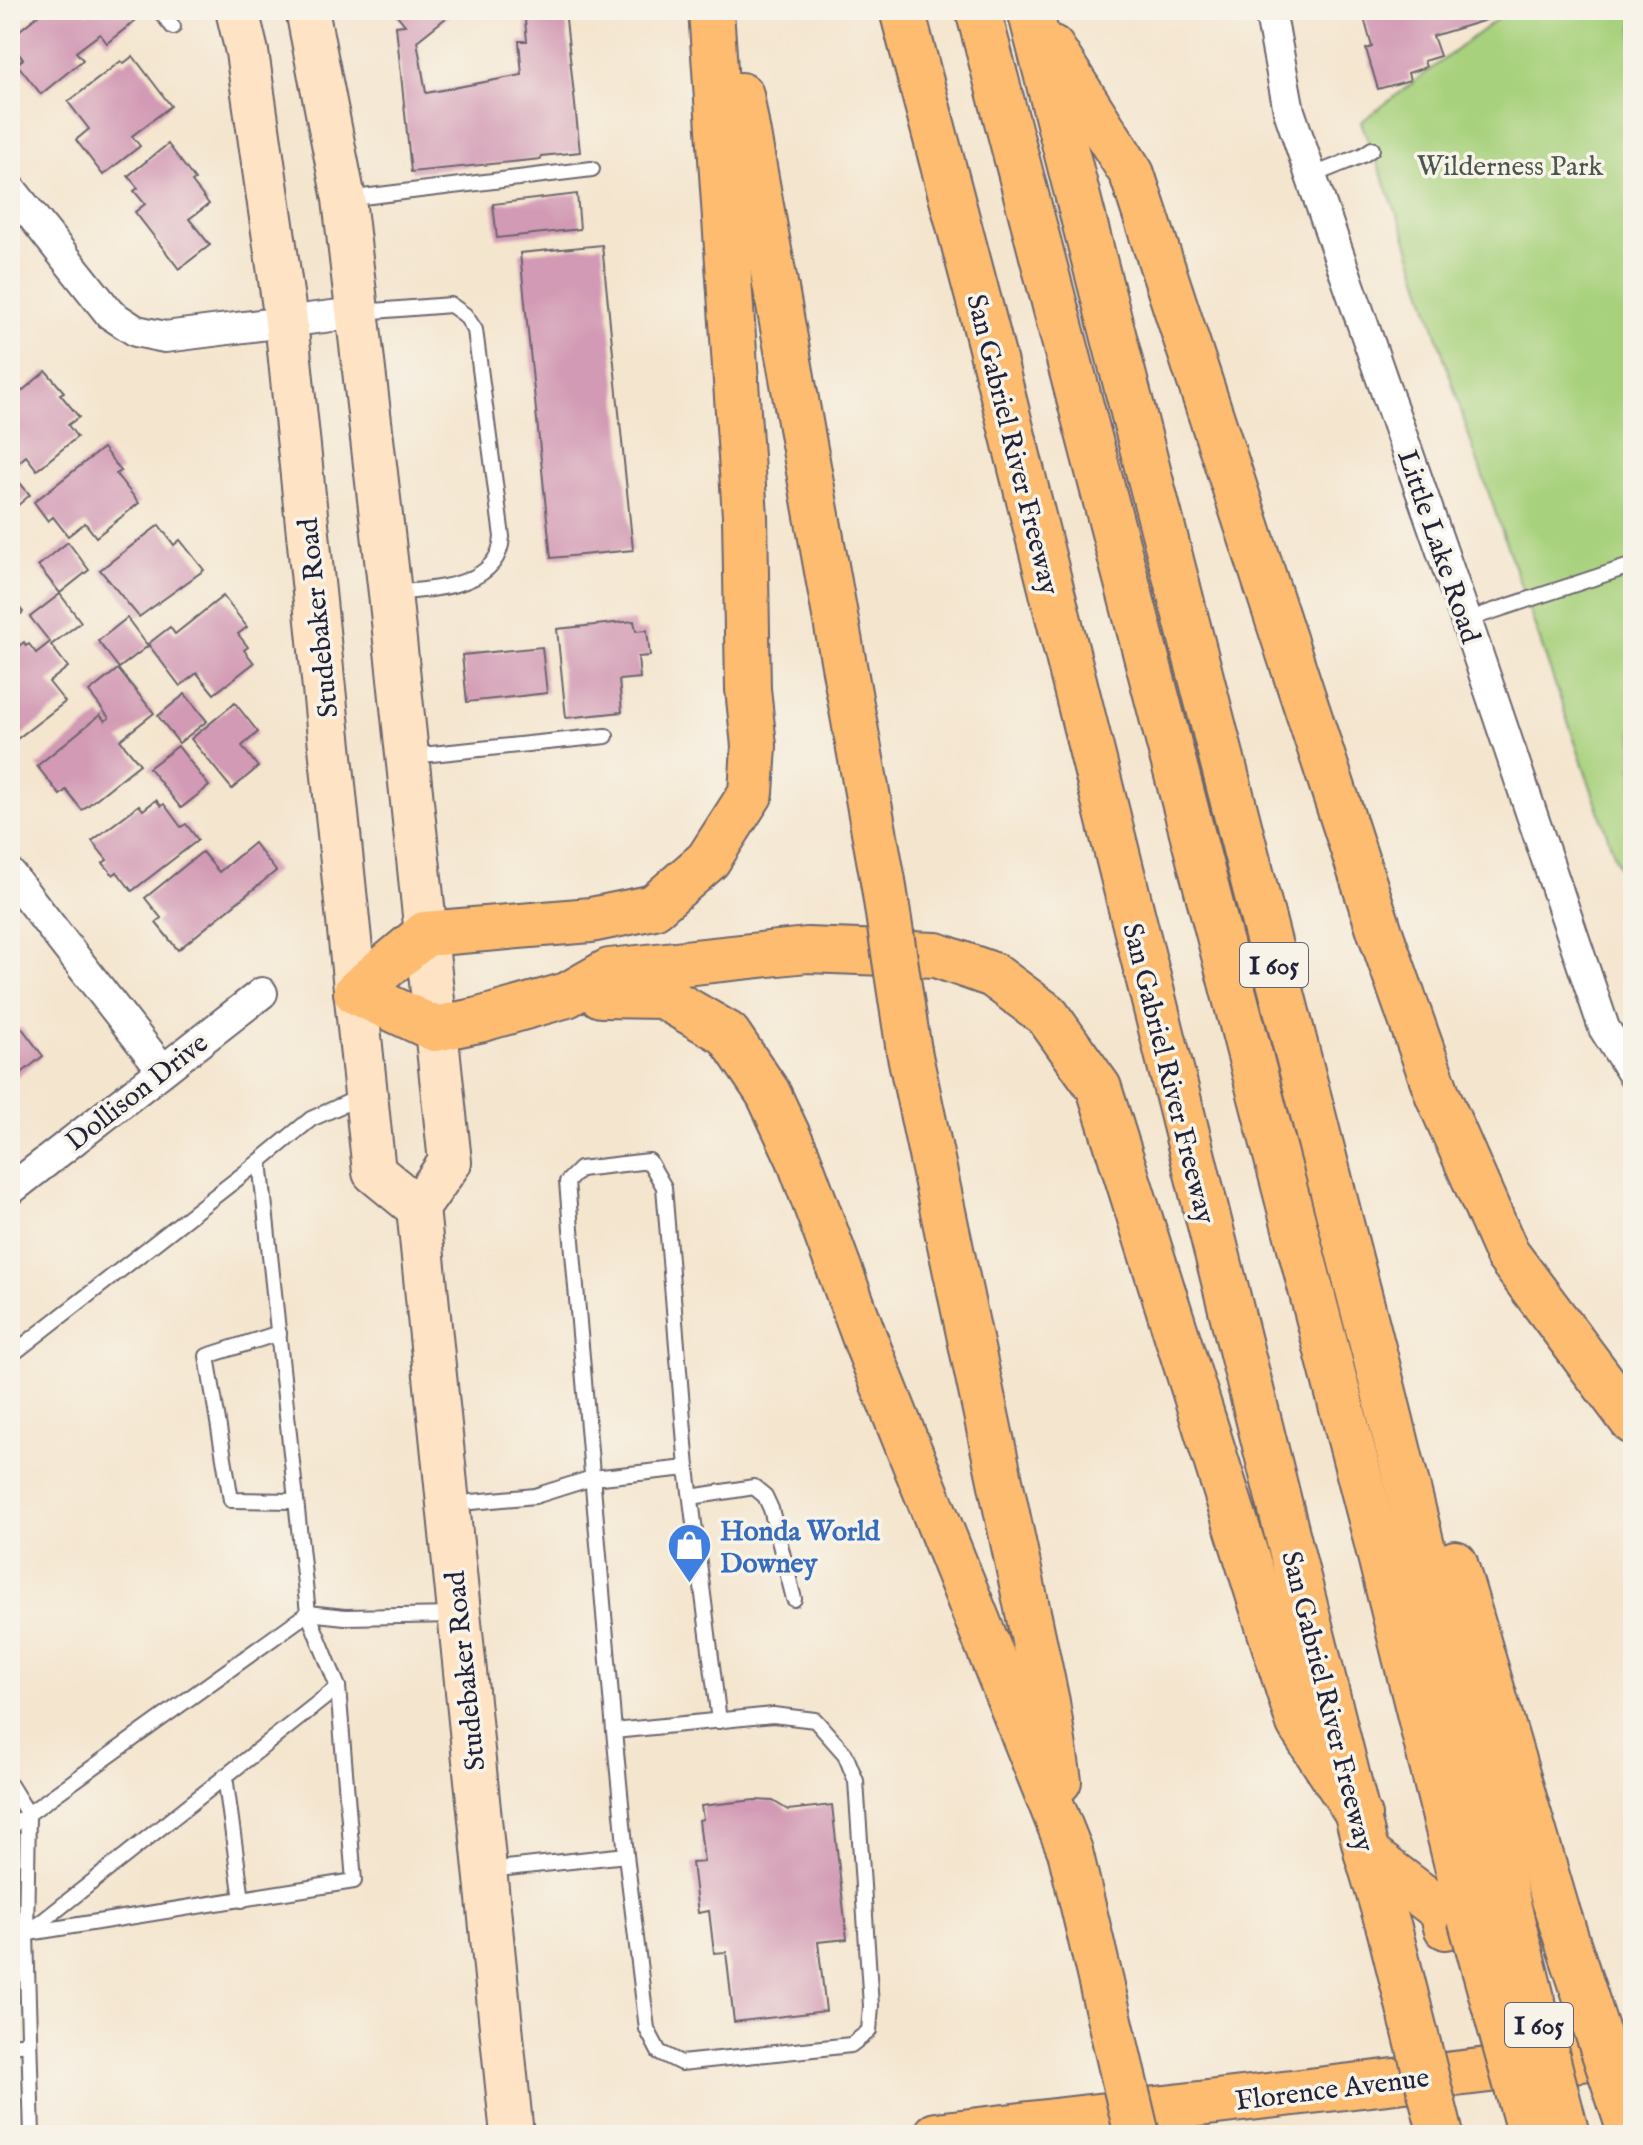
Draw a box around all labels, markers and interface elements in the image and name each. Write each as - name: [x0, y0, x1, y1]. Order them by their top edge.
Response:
- park label: Wilderness Park: [1417, 150, 1604, 185]
- street label: San Gabriel River Freeway: [957, 291, 1066, 599]
- street label: Little Lake Road: [1388, 446, 1487, 648]
- street label: Studebaker Road: [292, 516, 347, 719]
- street label: San Gabriel River Freeway: [1113, 920, 1222, 1228]
- road number: I 605: [1240, 943, 1308, 987]
- street label: Dollison Drive: [59, 1026, 216, 1160]
- place label: Honda World Downey: [720, 1515, 881, 1582]
- shop icon: Honda World Downey: [665, 1522, 713, 1585]
- street label: San Gabriel River Freeway: [1272, 1548, 1381, 1856]
- street label: Studebaker Road: [439, 1569, 494, 1772]
- road number: I 605: [1505, 2003, 1573, 2047]
- street label: Florence Avenue: [1233, 2061, 1431, 2120]

